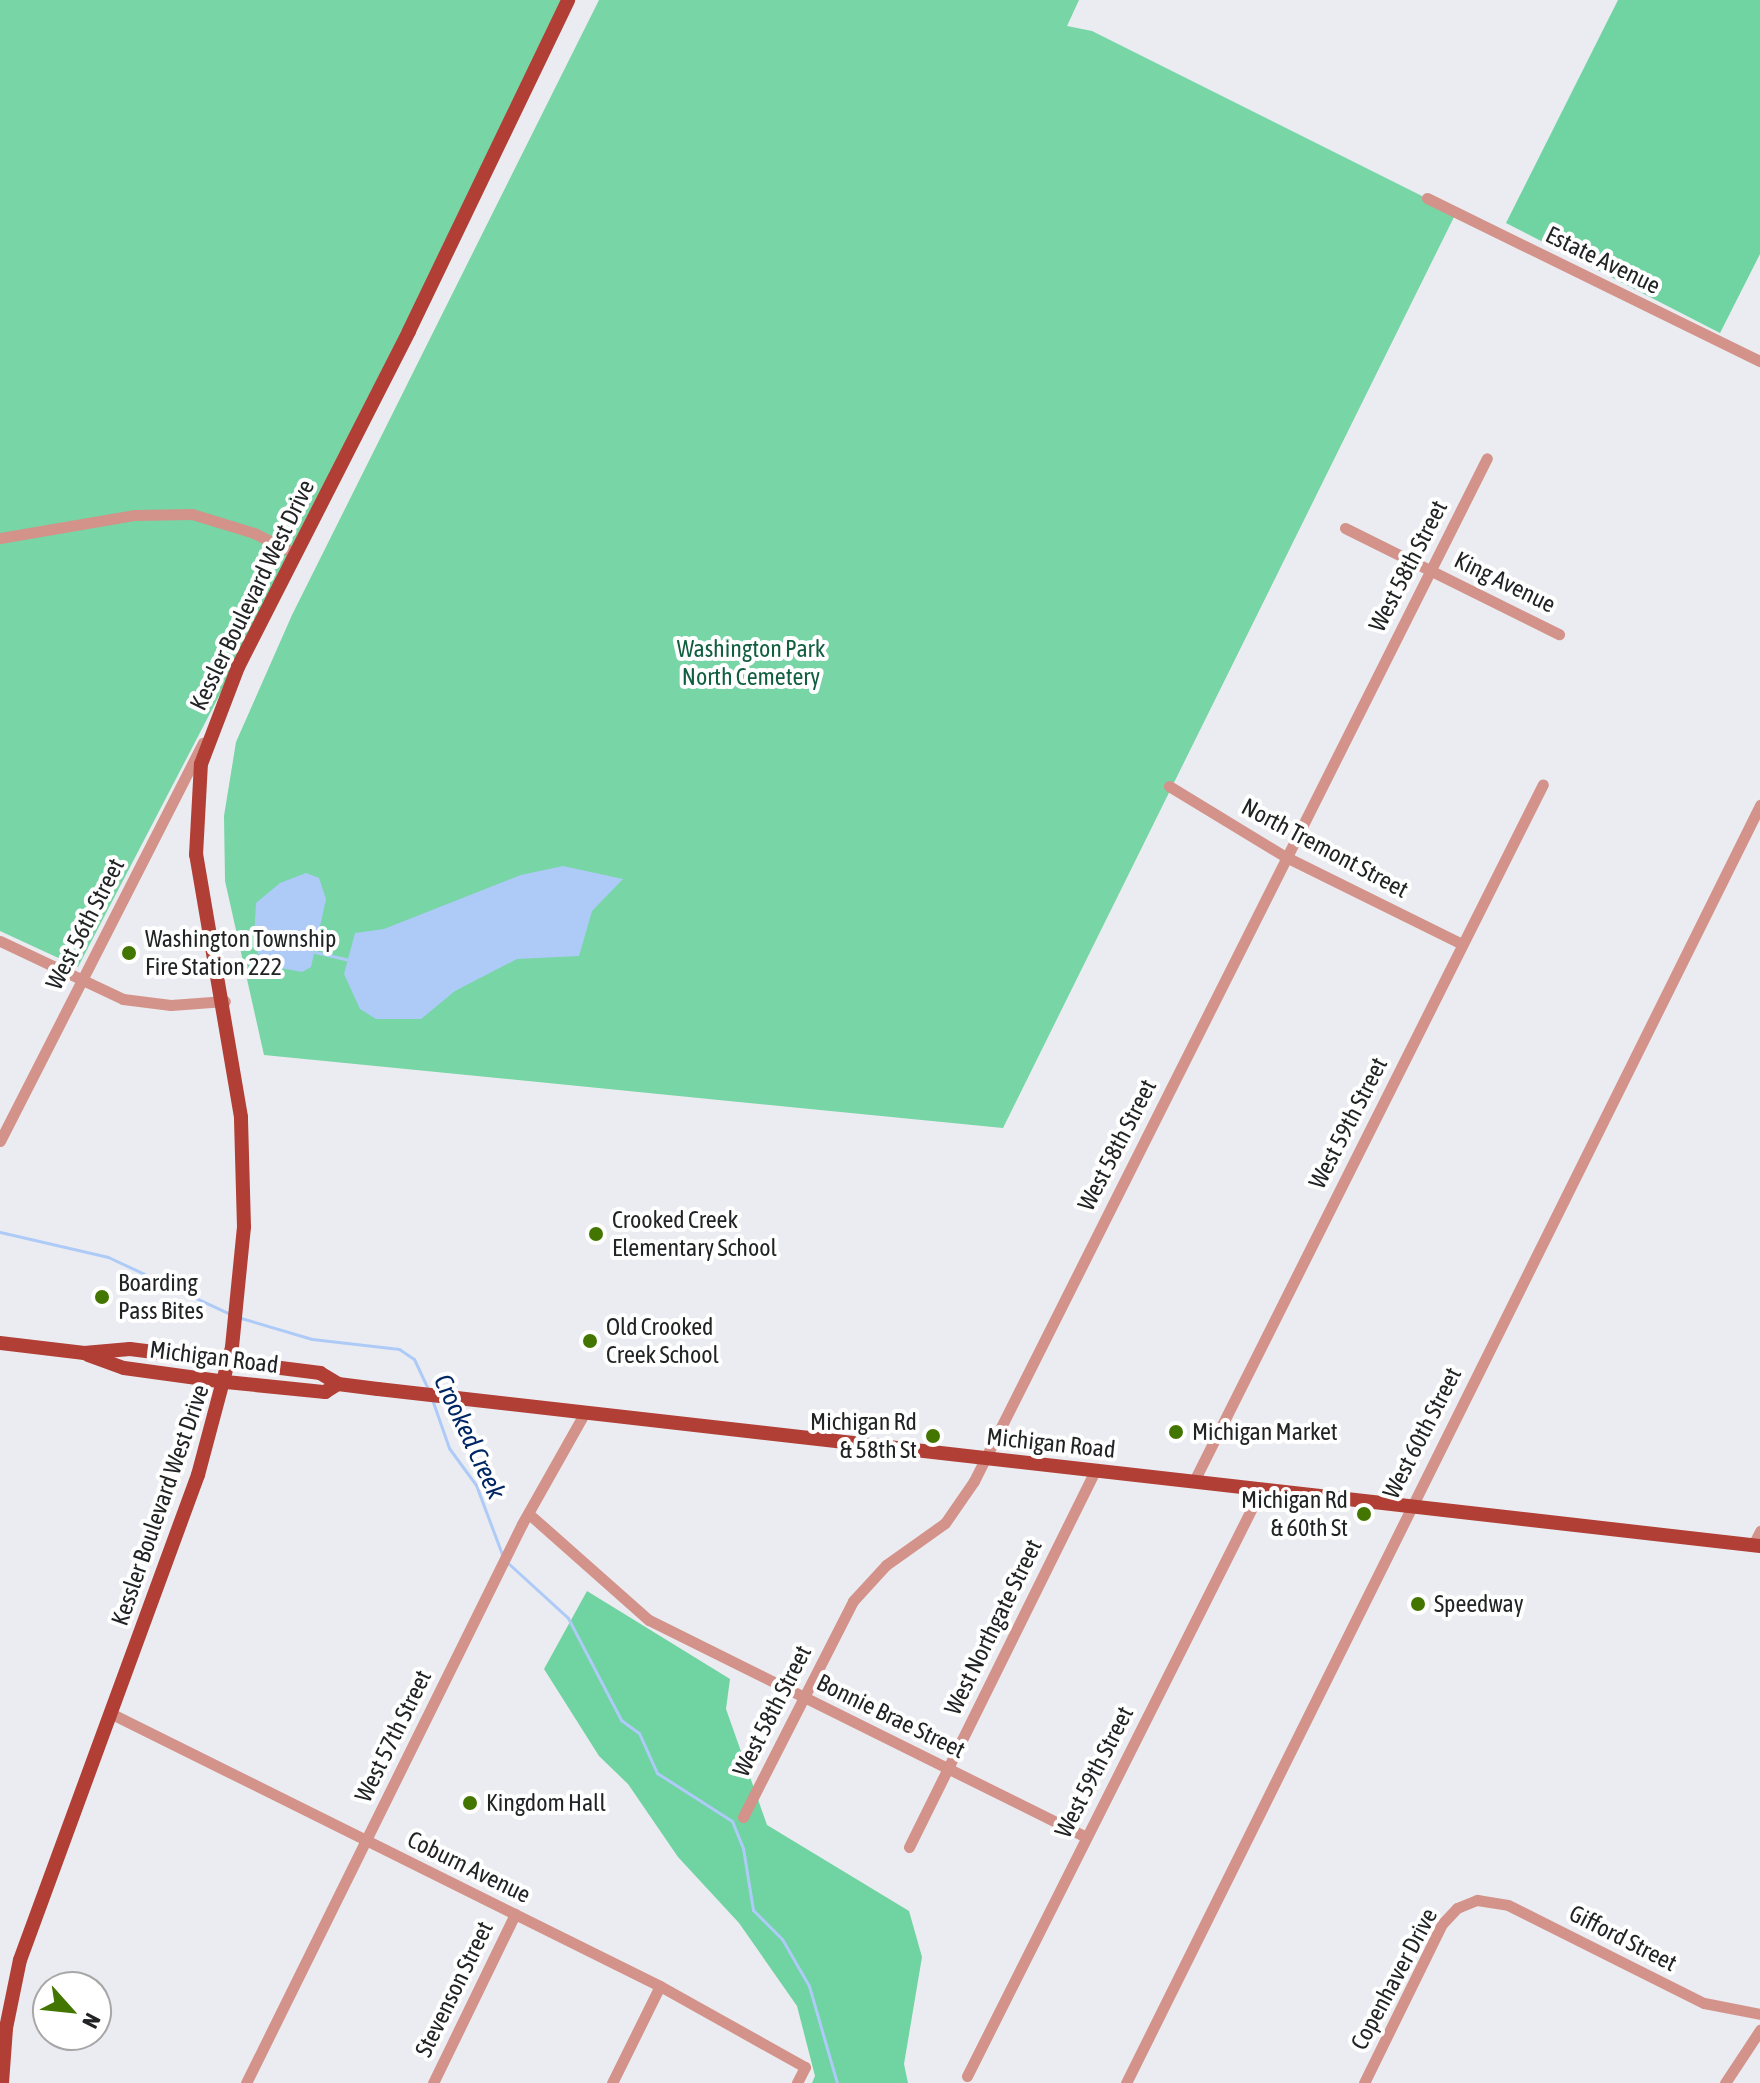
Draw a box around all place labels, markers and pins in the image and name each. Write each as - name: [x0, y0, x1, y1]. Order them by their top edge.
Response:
- place label: Washington Township Fire Station 222: [145, 925, 336, 981]
- marker: Washington Township Fire Station 222: [120, 944, 138, 962]
- place label: Crooked Creek Elementary School: [612, 1206, 777, 1262]
- marker: Crooked Creek Elementary School: [587, 1225, 605, 1243]
- place label: Boarding Pass Bites: [118, 1269, 204, 1325]
- marker: Boarding Pass Bites: [93, 1288, 111, 1306]
- place label: Old Crooked Creek School: [606, 1313, 719, 1369]
- marker: Old Crooked Creek School: [581, 1332, 599, 1350]
- place label: Michigan Rd & 58th St: [810, 1408, 917, 1464]
- place label: Michigan Market: [1192, 1418, 1338, 1446]
- marker: Michigan Market: [1167, 1423, 1185, 1441]
- marker: Michigan Rd & 58th St: [924, 1427, 942, 1445]
- place label: Michigan Rd & 60th St: [1241, 1486, 1348, 1542]
- marker: Michigan Rd & 60th St: [1355, 1505, 1373, 1523]
- place label: Speedway: [1434, 1590, 1524, 1618]
- marker: Speedway: [1409, 1595, 1427, 1613]
- place label: Kingdom Hall: [486, 1789, 606, 1817]
- marker: Kingdom Hall: [461, 1794, 479, 1812]

